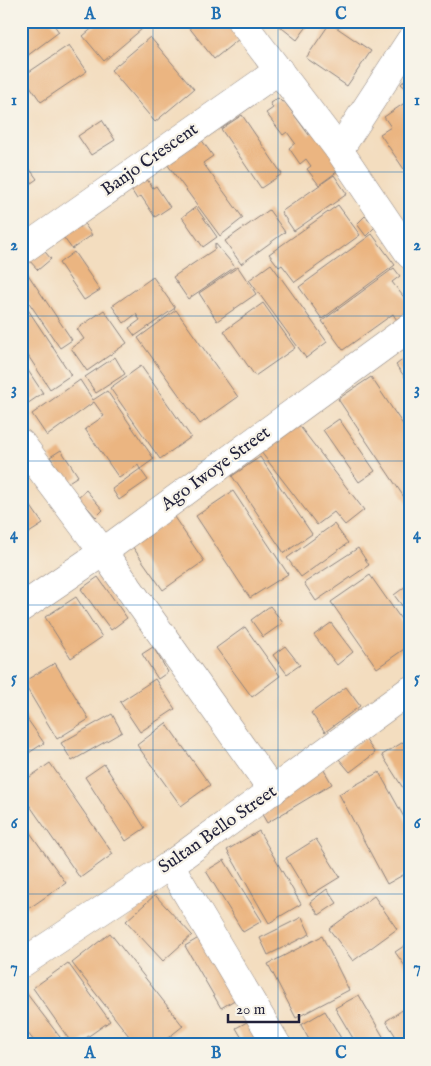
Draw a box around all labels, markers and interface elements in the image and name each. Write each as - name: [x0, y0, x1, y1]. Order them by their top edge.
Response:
- text: A: [84, 5, 97, 25]
- text: B: [211, 5, 222, 25]
- text: C: [335, 5, 347, 25]
- text: 1: [11, 91, 17, 111]
- text: 1: [414, 91, 420, 111]
- street label: Banjo Crescent: [97, 118, 203, 202]
- text: 2: [10, 236, 18, 256]
- text: 2: [413, 236, 421, 256]
- text: 3: [11, 380, 17, 400]
- text: 3: [414, 380, 420, 400]
- street label: Ago Iwoye Street: [156, 422, 275, 517]
- text: 4: [10, 525, 19, 545]
- text: 4: [413, 525, 422, 545]
- text: 5: [11, 669, 17, 689]
- text: 5: [414, 669, 420, 689]
- street label: Sultan Bello Street: [154, 781, 282, 879]
- text: 6: [11, 814, 19, 834]
- text: 6: [414, 814, 422, 834]
- text: 7: [10, 958, 18, 978]
- text: 7: [413, 958, 421, 978]
- scale bar: [228, 991, 300, 1023]
- text: 20 m: [236, 1000, 266, 1019]
- text: A: [84, 1044, 97, 1064]
- text: B: [211, 1044, 222, 1064]
- text: C: [335, 1044, 347, 1064]

